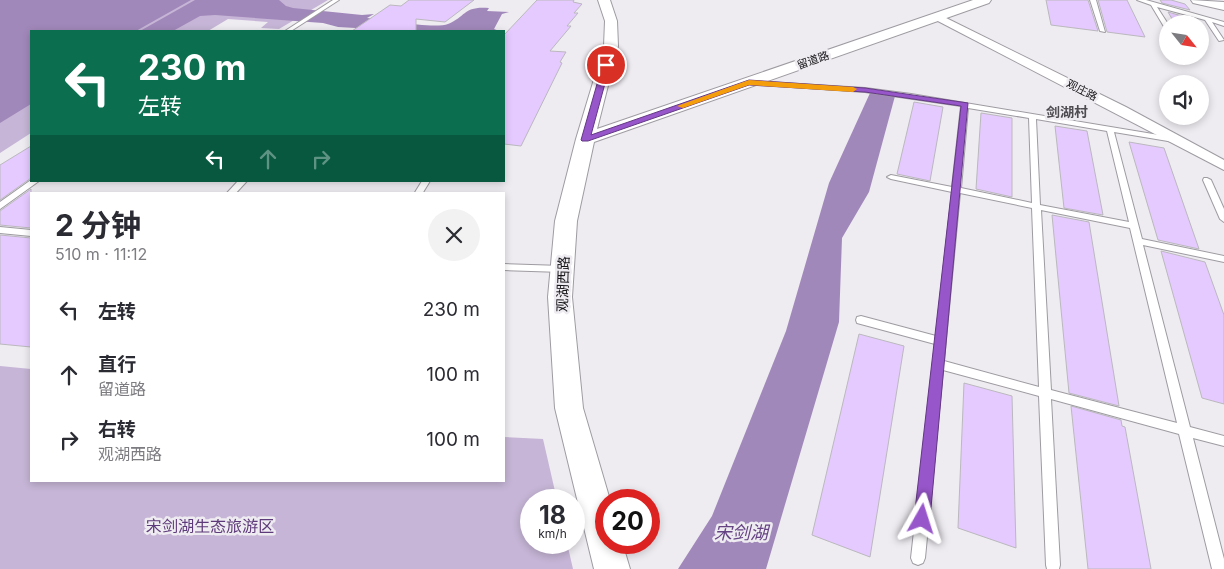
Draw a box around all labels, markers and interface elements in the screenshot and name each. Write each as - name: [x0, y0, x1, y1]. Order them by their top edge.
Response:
- north arrow: [1159, 15, 1209, 65]
- map controls: [1159, 15, 1209, 125]
- pin: [585, 44, 627, 86]
- text: 230 m: [138, 46, 246, 88]
- street label: 留道路: [795, 48, 831, 72]
- icon: left: [55, 50, 120, 115]
- icon: arrive: [592, 51, 620, 79]
- button: sound: [1159, 75, 1209, 125]
- street label: 观庄路: [1064, 76, 1100, 104]
- text: 左转: [138, 93, 182, 119]
- district label: 剑湖村: [1046, 103, 1088, 120]
- icon: left: [201, 145, 229, 173]
- icon: ahead: [254, 145, 282, 173]
- icon: right: [307, 145, 335, 173]
- text: 2 分钟: [55, 207, 141, 243]
- button: close: [428, 209, 480, 261]
- text: 510 m · 11:12: [55, 244, 147, 264]
- street label: 观湖西路: [553, 256, 572, 312]
- icon: left: [55, 296, 83, 324]
- text: 230 m: [423, 298, 480, 321]
- text: 左转: [98, 300, 136, 323]
- text: 直行: [98, 353, 136, 376]
- icon: ahead: [55, 361, 83, 389]
- text: 100 m: [426, 363, 480, 386]
- text: 留道路: [98, 379, 146, 399]
- text: 右转: [98, 418, 136, 441]
- icon: right: [55, 426, 83, 454]
- text: 100 m: [426, 428, 480, 451]
- text: 观湖西路: [98, 444, 162, 464]
- speed limit sign: 20: [595, 489, 660, 554]
- position arrow: [895, 492, 947, 544]
- text: 18: [539, 500, 566, 530]
- park label: 宋剑湖生态旅游区: [146, 516, 274, 536]
- water label: 宋剑湖: [714, 522, 771, 543]
- text: km/h: [538, 526, 567, 541]

